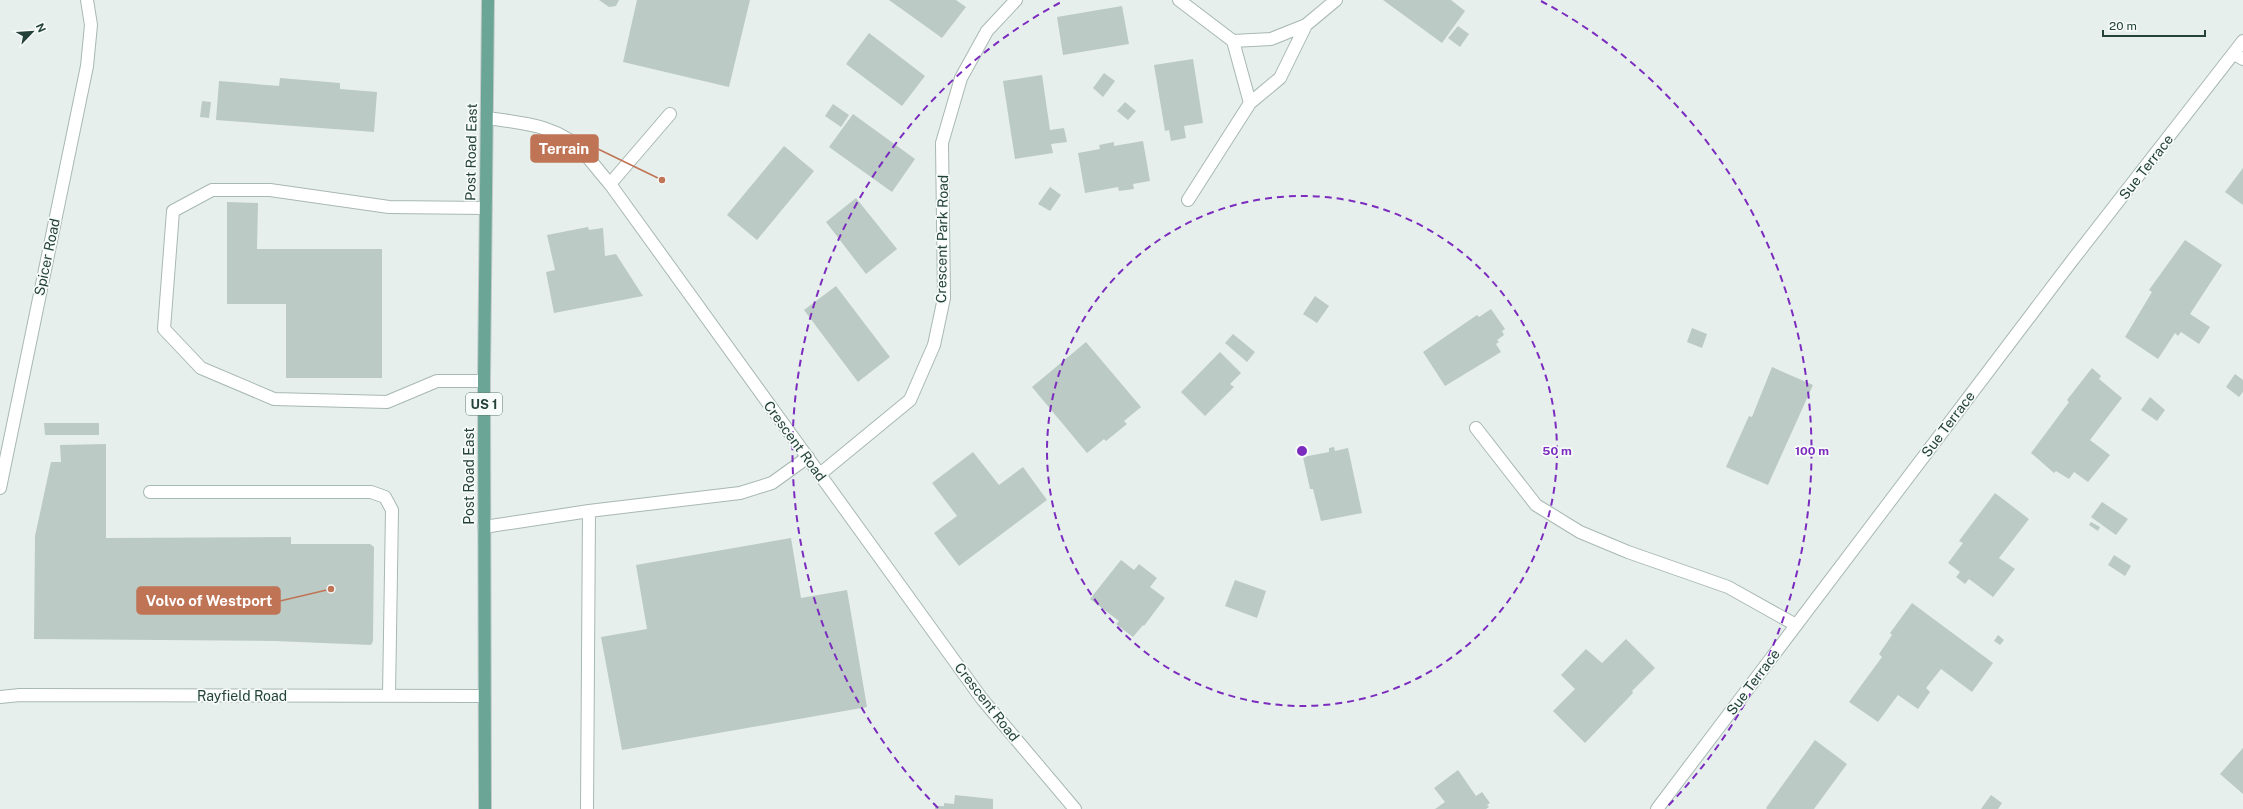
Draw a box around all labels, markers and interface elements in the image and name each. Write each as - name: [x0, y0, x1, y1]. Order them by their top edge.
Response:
- north arrow: [12, 12, 52, 52]
- scale bar: [2103, 12, 2205, 38]
- text: 20 m: [2109, 19, 2137, 33]
- text: N: [34, 21, 48, 34]
- street label: Post Road East: [462, 103, 480, 201]
- street label: Sue Terrace: [2116, 131, 2176, 203]
- callout: Terrain: [531, 135, 598, 162]
- text: Terrain: [539, 140, 589, 157]
- street label: Crescent Park Road: [933, 175, 951, 303]
- street label: Spicer Road: [31, 217, 63, 297]
- street label: Sue Terrace: [1918, 388, 1978, 460]
- road number: US 1: [466, 393, 502, 415]
- street label: Crescent Road: [761, 398, 829, 484]
- street label: Post Road East: [461, 427, 477, 525]
- centre of rings: [1295, 444, 1309, 458]
- text: 50 m: [1542, 444, 1572, 458]
- text: 100 m: [1795, 444, 1829, 458]
- callout: Volvo of Westport: [137, 587, 280, 614]
- text: Volvo of Westport: [146, 592, 272, 609]
- street label: Sue Terrace: [1723, 646, 1783, 718]
- street label: Crescent Road: [951, 660, 1023, 744]
- street label: Rayfield Road: [197, 688, 287, 704]

